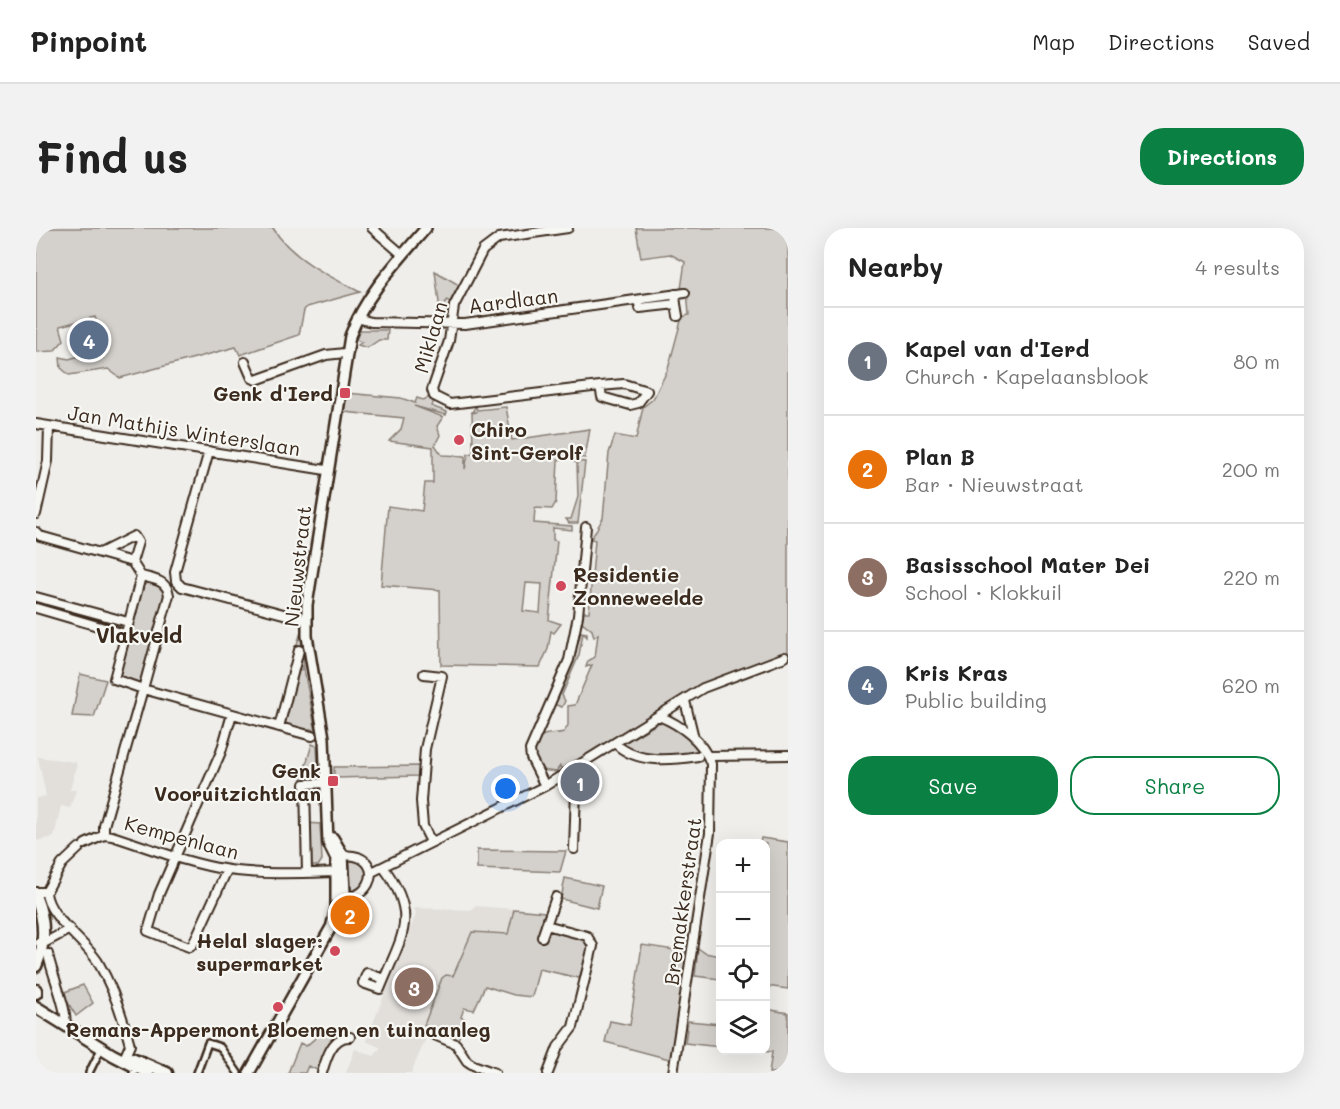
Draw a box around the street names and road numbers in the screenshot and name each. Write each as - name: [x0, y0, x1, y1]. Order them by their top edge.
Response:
- street label: Aardlaan: [467, 282, 559, 318]
- street label: Miklaan: [407, 298, 453, 376]
- street label: Jan Mathijs Winterslaan: [66, 399, 302, 461]
- street label: Nieuwstraat: [278, 504, 316, 628]
- street label: Kempenlaan: [122, 809, 242, 865]
- street label: Bremakkerstraat: [657, 815, 707, 987]

